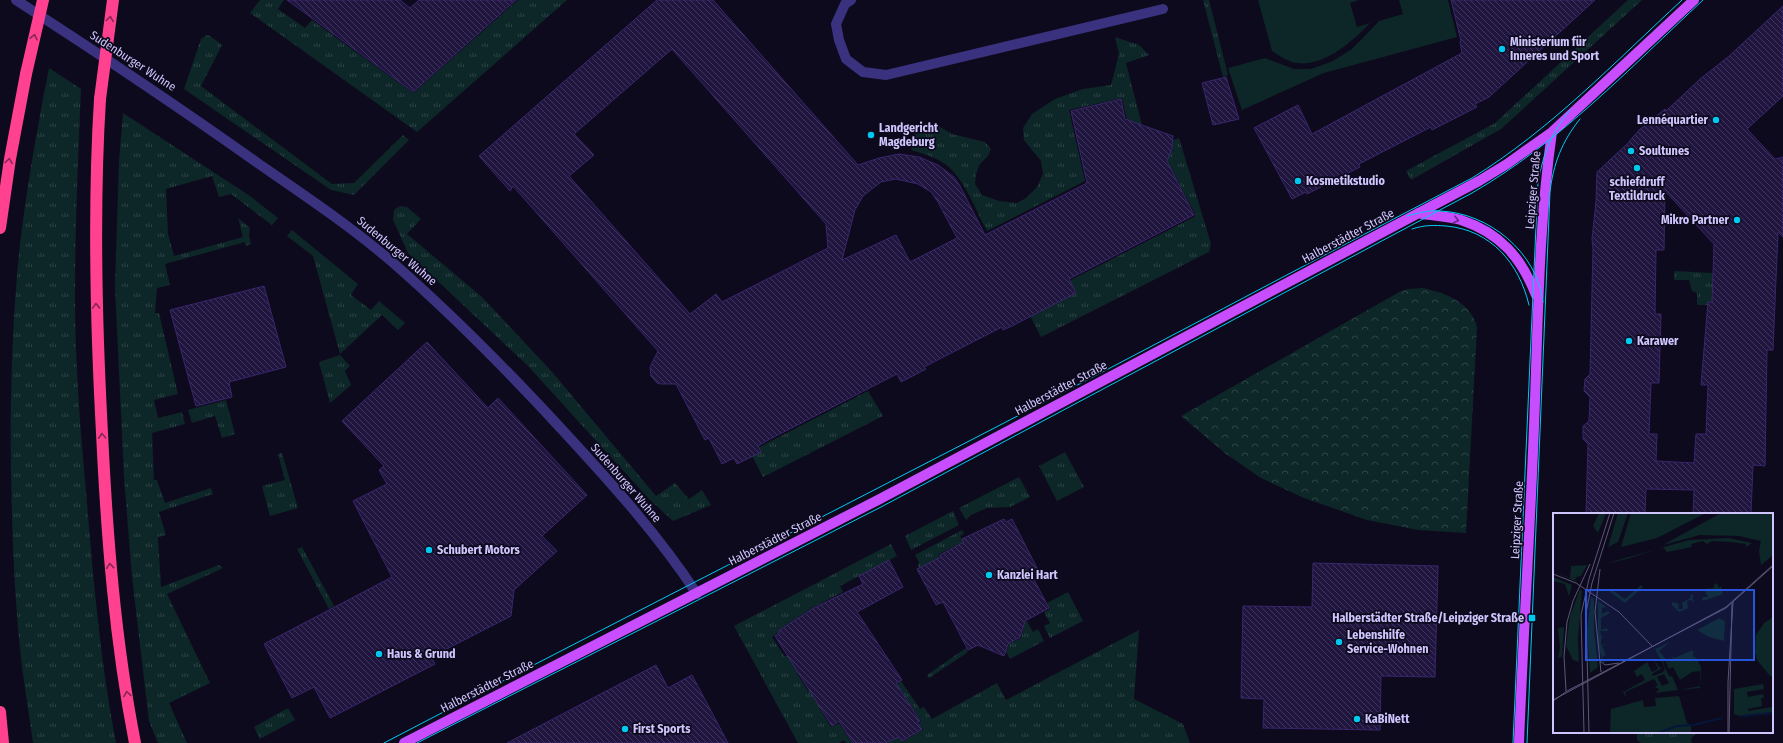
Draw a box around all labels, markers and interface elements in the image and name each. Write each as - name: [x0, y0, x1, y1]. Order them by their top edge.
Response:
- one-way arrow: [106, 16, 115, 22]
- street label: Sudenburger Wuhne: [87, 28, 179, 94]
- one-way arrow: [29, 34, 37, 40]
- place label: Ministerium für Inneres und Sport: [1510, 35, 1600, 63]
- marker: Ministerium für Inneres und Sport: [1497, 44, 1507, 54]
- place label: Lennéquartier: [1637, 113, 1709, 127]
- marker: Lennéquartier: [1711, 115, 1721, 125]
- place label: Landgericht Magdeburg: [879, 121, 939, 149]
- marker: Landgericht Magdeburg: [866, 130, 876, 140]
- place label: Soultunes: [1639, 144, 1690, 158]
- marker: Soultunes: [1626, 146, 1636, 156]
- street label: Leipziger Straße: [1523, 150, 1543, 230]
- one-way arrow: [4, 158, 13, 164]
- marker: schiefdruff Textildruck: [1632, 163, 1642, 173]
- place label: Kosmetikstudio: [1306, 174, 1385, 188]
- place label: schiefdruff Textildruck: [1609, 175, 1666, 203]
- marker: Kosmetikstudio: [1293, 176, 1303, 186]
- street label: Halberstädter Straße: [1299, 206, 1397, 266]
- place label: Mikro Partner: [1661, 213, 1730, 227]
- street label: Sudenburger Wuhne: [354, 214, 440, 288]
- one-way arrow: [1453, 215, 1460, 223]
- marker: Mikro Partner: [1732, 215, 1742, 225]
- one-way arrow: [92, 303, 100, 309]
- place label: Karawer: [1637, 334, 1679, 348]
- marker: Karawer: [1624, 336, 1634, 346]
- street label: Halberstädter Straße: [1012, 358, 1110, 418]
- one-way arrow: [97, 433, 106, 439]
- street label: Sudenburger Wuhne: [588, 441, 664, 525]
- street label: Leipziger Straße: [1508, 480, 1526, 560]
- street label: Halberstädter Straße: [726, 509, 824, 568]
- inset map: [1553, 513, 1773, 733]
- place label: Schubert Motors: [437, 543, 520, 557]
- marker: Schubert Motors: [424, 545, 434, 555]
- one-way arrow: [106, 562, 115, 569]
- place label: Kanzlei Hart: [997, 568, 1059, 582]
- marker: Kanzlei Hart: [984, 570, 994, 580]
- place label: Halberstädter Straße/Leipziger Straße: [1332, 611, 1524, 625]
- marker: Halberstädter Straße/Leipziger Straße: [1527, 613, 1537, 623]
- place label: Lebenshilfe Service-Wohnen: [1347, 628, 1429, 656]
- marker: Lebenshilfe Service-Wohnen: [1334, 637, 1344, 647]
- place label: Haus & Grund: [387, 647, 456, 661]
- marker: Haus & Grund: [374, 649, 384, 659]
- street label: Halberstädter Straße: [438, 656, 536, 715]
- one-way arrow: [123, 691, 131, 698]
- place label: KaBiNett: [1365, 712, 1410, 726]
- marker: KaBiNett: [1352, 714, 1362, 724]
- place label: First Sports: [633, 722, 691, 736]
- marker: First Sports: [620, 724, 630, 734]

